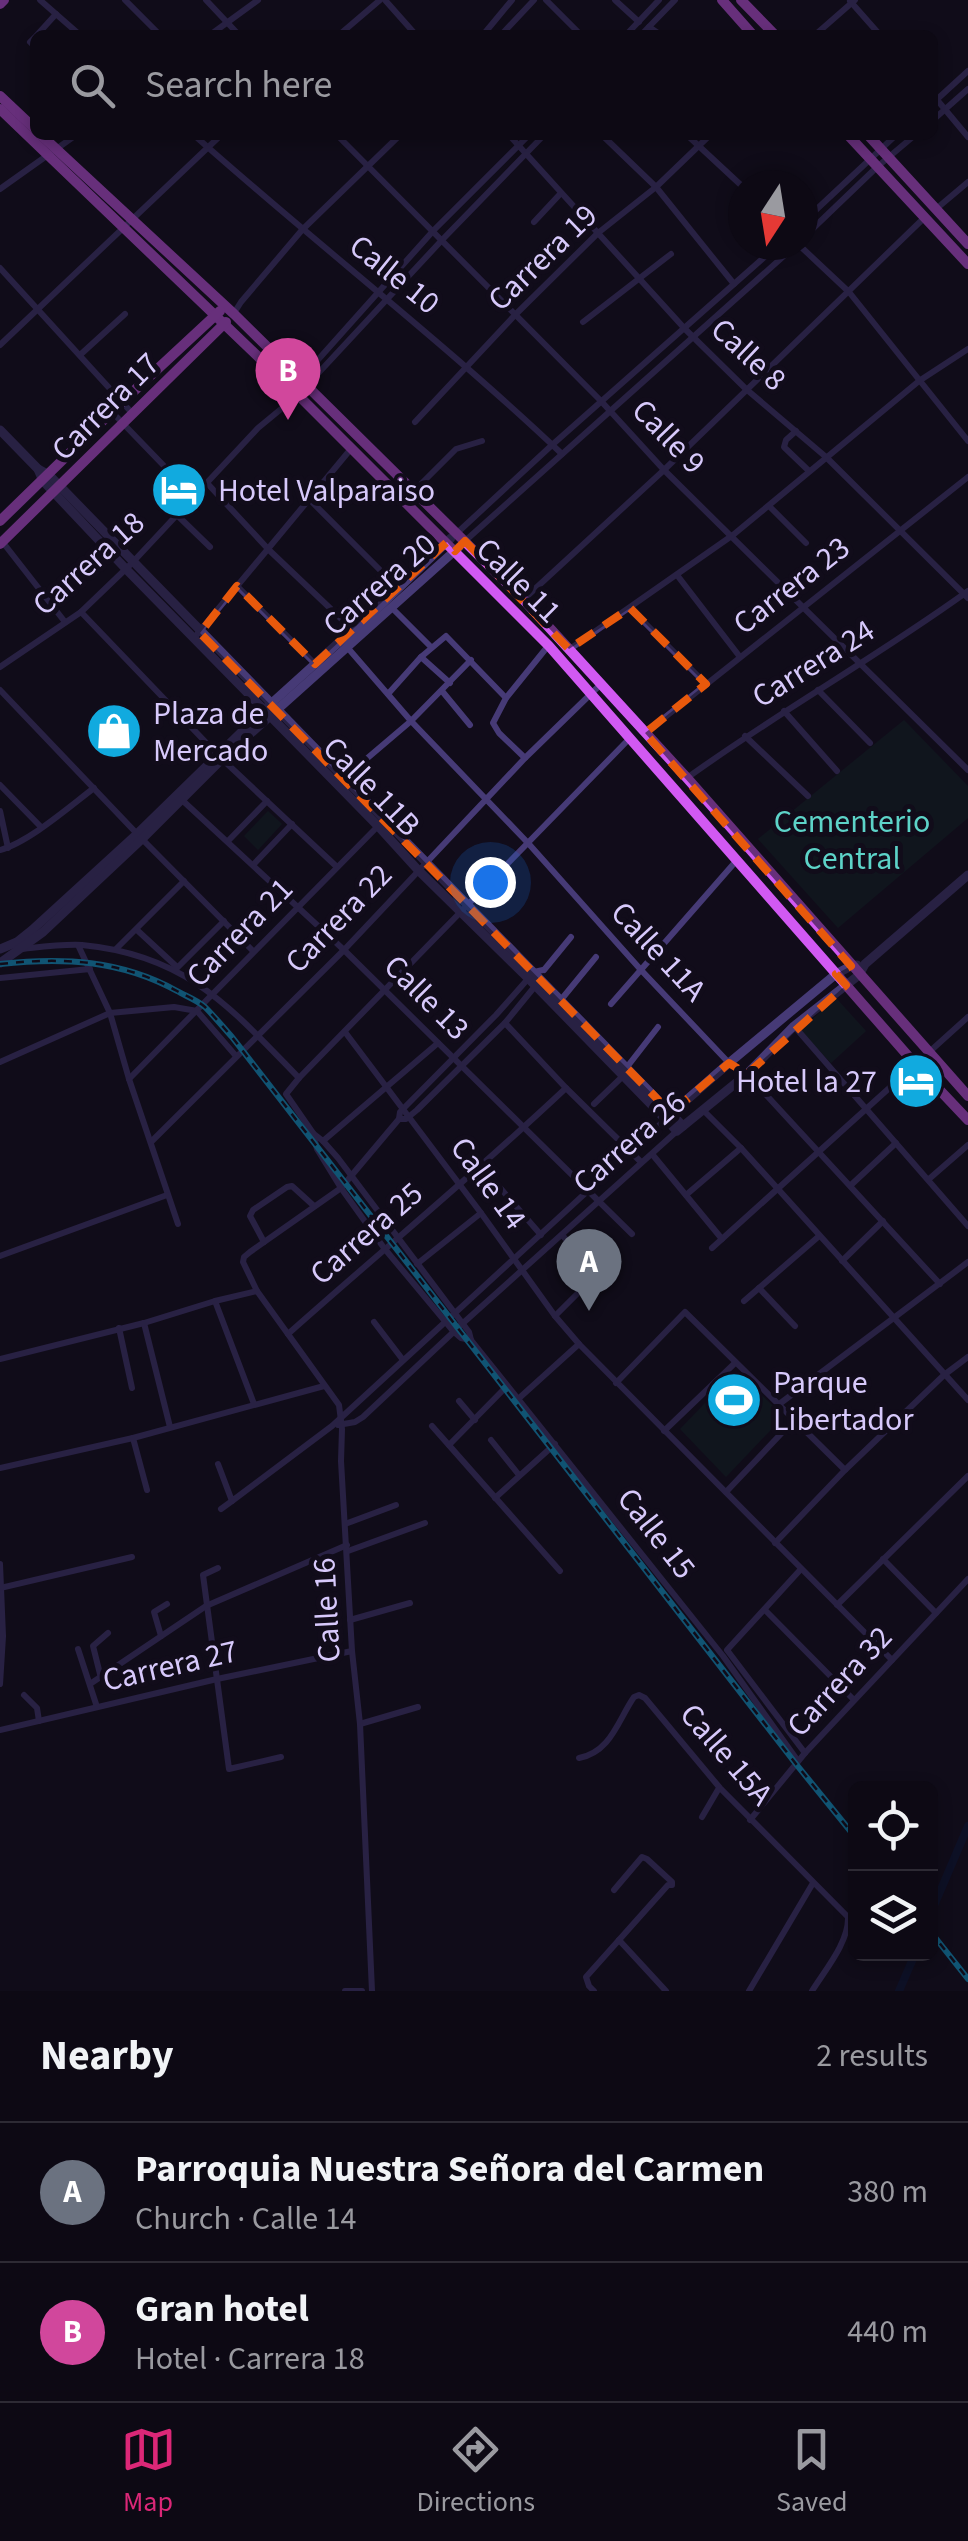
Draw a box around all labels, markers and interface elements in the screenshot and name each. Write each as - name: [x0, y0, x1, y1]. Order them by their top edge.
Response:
- search box: [30, 30, 938, 140]
- icon: search: [65, 58, 120, 113]
- text: Search here: [145, 58, 332, 112]
- north arrow: [728, 170, 818, 260]
- street label: Carrera 19: [477, 194, 608, 322]
- street label: Calle 10: [339, 224, 450, 326]
- street label: Calle 8: [700, 308, 797, 402]
- pin: B: [256, 338, 320, 420]
- street label: Carrera 17: [41, 342, 170, 471]
- street label: Calle 9: [621, 389, 716, 485]
- hotel icon: Hotel Valparaiso: [149, 460, 209, 520]
- place label: Hotel Valparaiso: [218, 468, 435, 514]
- street label: Carrera 18: [22, 501, 155, 627]
- street label: Carrera 20: [313, 523, 446, 647]
- street label: Carrera 23: [724, 526, 860, 646]
- street label: Calle 11: [465, 527, 572, 634]
- street label: Carrera 24: [743, 608, 884, 720]
- place label: Plaza de Mercado: [153, 691, 268, 774]
- shop icon: Plaza de Mercado: [84, 701, 144, 761]
- street label: Calle 11B: [312, 726, 431, 847]
- park label: Cementerio Central: [774, 799, 930, 882]
- street label: Carrera 22: [275, 853, 403, 984]
- your location: [465, 857, 516, 908]
- street label: Carrera 21: [176, 867, 304, 998]
- street label: Calle 11A: [600, 891, 717, 1012]
- street label: Calle 13: [373, 944, 480, 1051]
- hotel icon: Hotel la 27: [886, 1051, 946, 1111]
- place label: Hotel la 27: [736, 1059, 877, 1105]
- street label: Carrera 26: [563, 1081, 696, 1205]
- street label: Calle 14: [439, 1128, 538, 1240]
- street label: Carrera 25: [300, 1172, 433, 1296]
- pin: A: [556, 1228, 622, 1311]
- place label: Parque Libertador: [773, 1360, 914, 1443]
- sports icon: Parque Libertador: [704, 1370, 764, 1430]
- street label: Calle 15: [606, 1478, 707, 1589]
- street label: Calle 16: [301, 1556, 353, 1663]
- street label: Carrera 32: [776, 1616, 903, 1747]
- street label: Carrera 27: [98, 1628, 242, 1704]
- street label: Calle 15A: [669, 1693, 784, 1816]
- map controls: [848, 1781, 938, 1961]
- button: locate: [848, 1781, 938, 1871]
- button: layers: [848, 1871, 938, 1961]
- text: Nearby: [40, 2026, 174, 2086]
- text: 2 results: [816, 2033, 928, 2079]
- text: Parroquia Nuestra Señora del Carmen: [135, 2142, 764, 2196]
- text: A: [63, 2169, 82, 2215]
- text: 380 m: [847, 2169, 928, 2215]
- text: Church · Calle 14: [135, 2196, 356, 2242]
- text: Gran hotel: [135, 2282, 309, 2336]
- text: B: [63, 2309, 82, 2355]
- text: 440 m: [847, 2309, 928, 2355]
- text: Hotel · Carrera 18: [135, 2336, 365, 2382]
- tab: Map: [121, 2422, 176, 2522]
- tab: Directions: [417, 2422, 535, 2522]
- tab: Saved: [776, 2422, 847, 2522]

